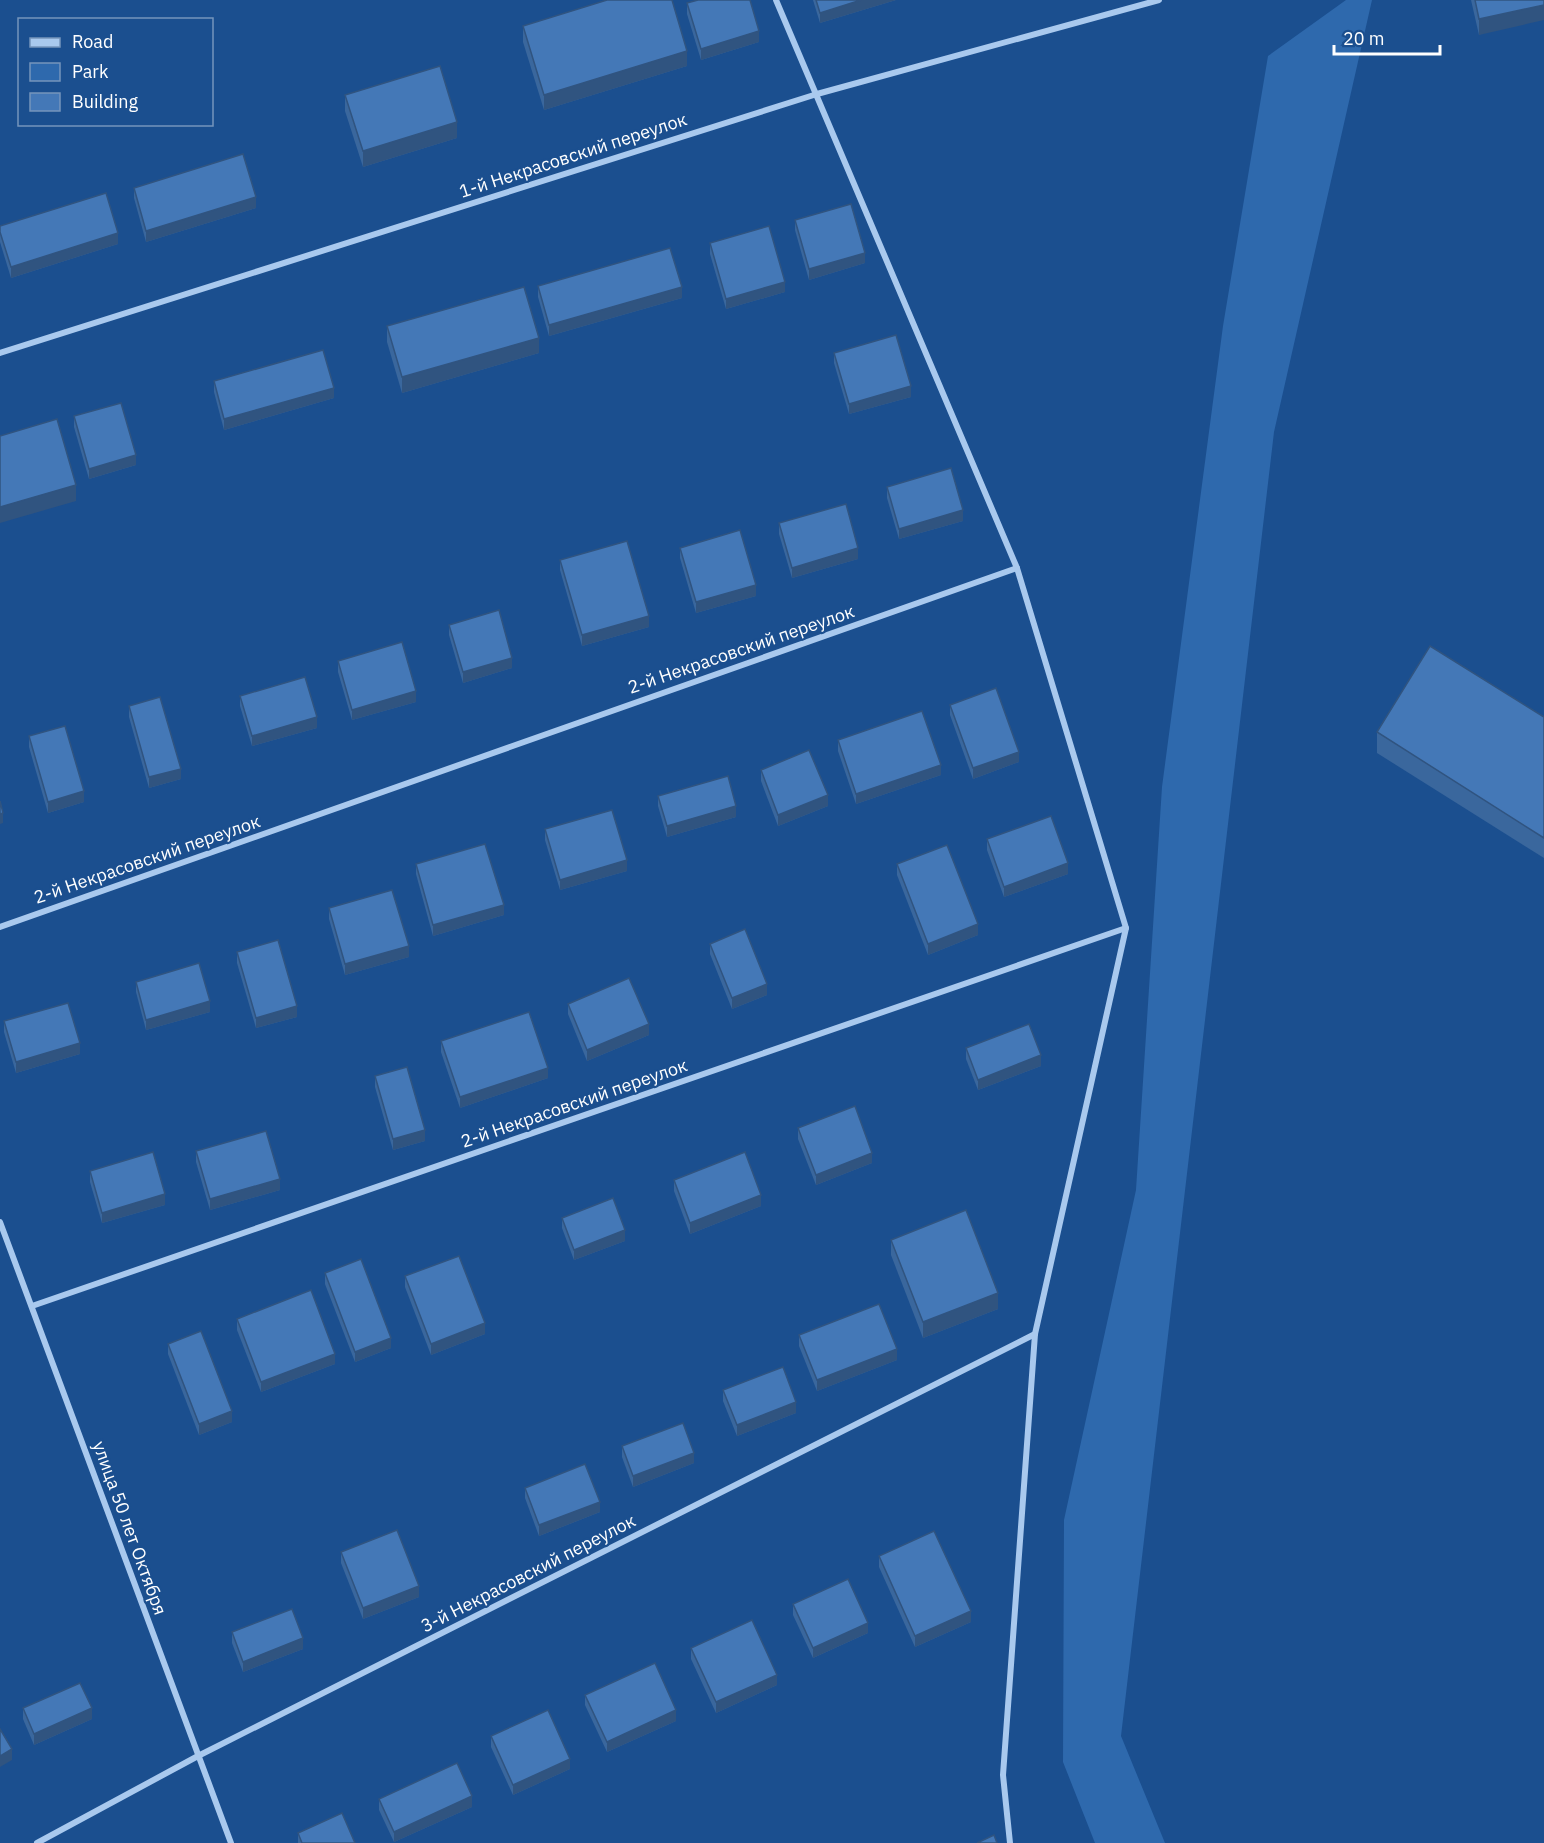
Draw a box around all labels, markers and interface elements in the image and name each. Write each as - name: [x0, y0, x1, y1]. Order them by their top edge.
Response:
- legend: [18, 18, 213, 126]
- scale bar: [1334, 18, 1440, 56]
- text: 20 m: [1343, 27, 1385, 50]
- text: Road: [72, 30, 113, 53]
- text: Park: [72, 60, 109, 83]
- text: Building: [72, 90, 139, 113]
- street label: 1-й Некрасовский переулок: [456, 107, 690, 203]
- street label: 2-й Некрасовский переулок: [625, 599, 857, 699]
- street label: 2-й Некрасовский переулок: [31, 809, 263, 909]
- street label: 2-й Некрасовский переулок: [458, 1053, 690, 1153]
- street label: улица 50 лет Октября: [88, 1438, 172, 1618]
- street label: 3-й Некрасовский переулок: [417, 1509, 639, 1637]

